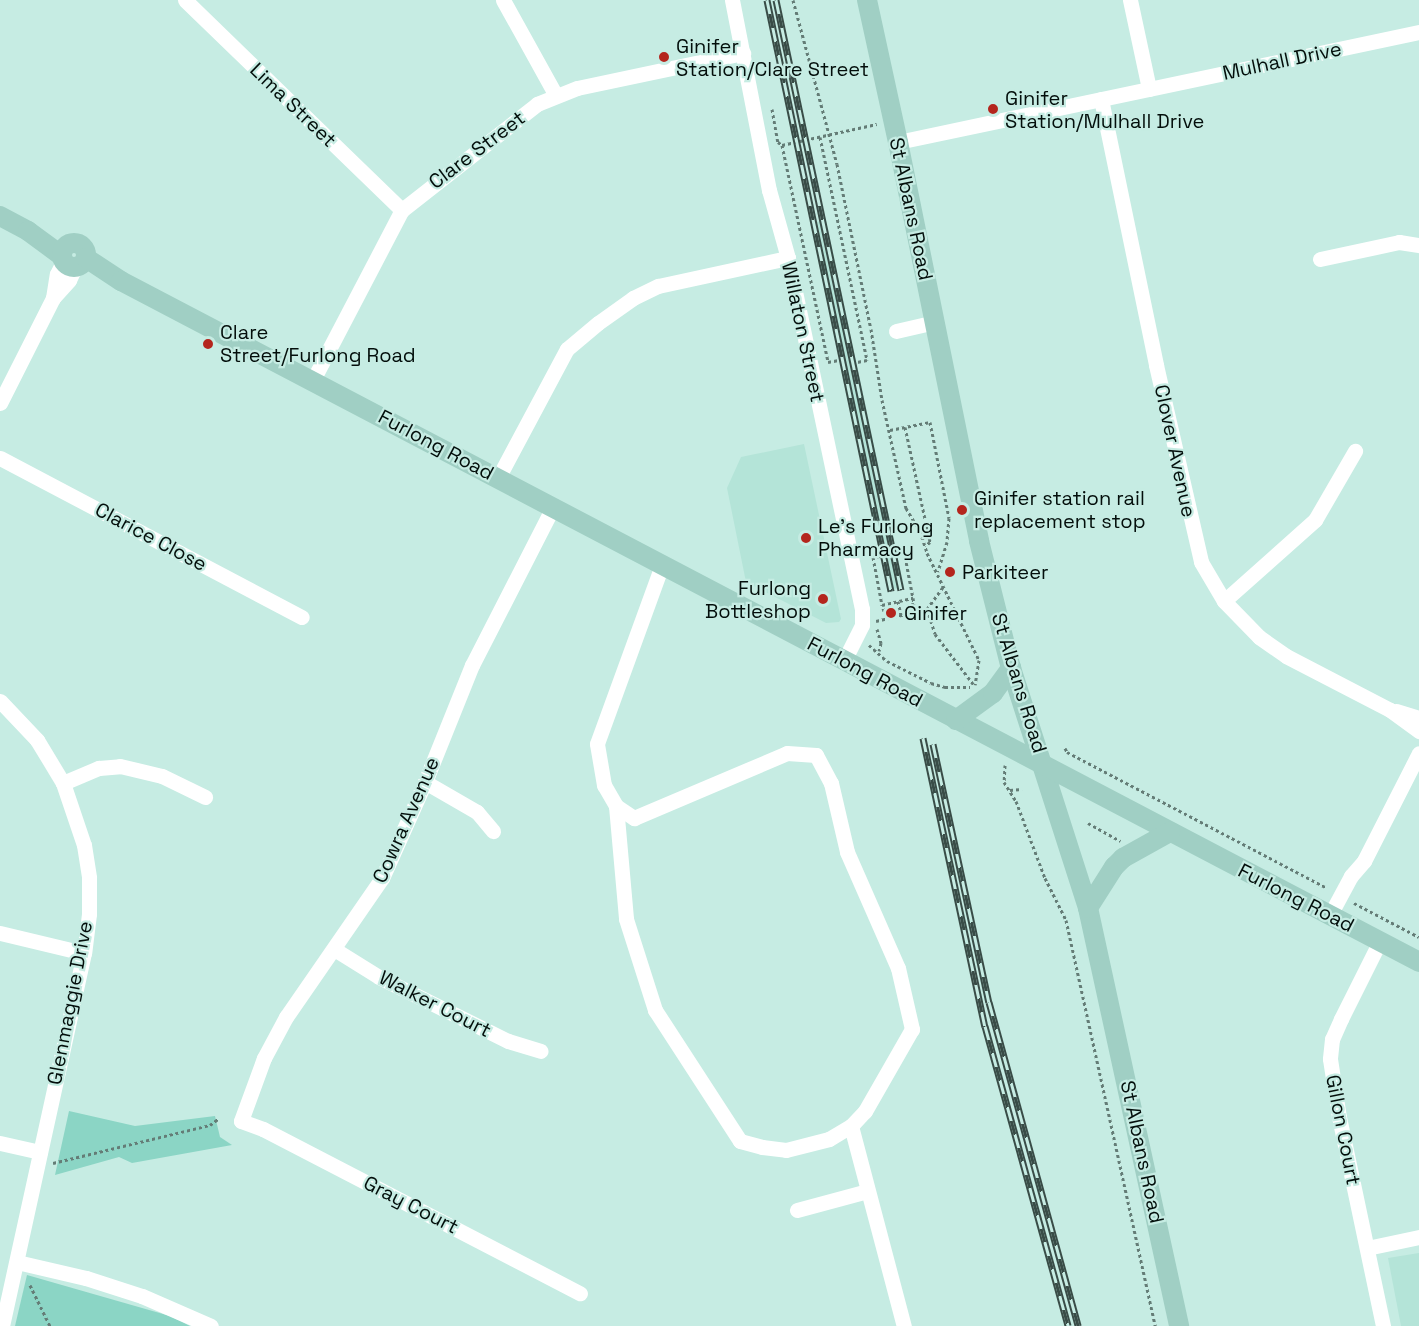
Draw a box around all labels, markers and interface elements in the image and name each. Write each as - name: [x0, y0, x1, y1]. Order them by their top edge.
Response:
- place label: Ginifer Station/Clare Street: [676, 34, 869, 81]
- street label: Mulhall Drive: [1220, 37, 1344, 85]
- marker: Ginifer Station/Clare Street: [657, 50, 671, 64]
- street label: Lima Street: [245, 58, 341, 152]
- place label: Ginifer Station/Mulhall Drive: [1005, 86, 1204, 133]
- marker: Ginifer Station/Mulhall Drive: [986, 102, 1000, 116]
- street label: Clare Street: [424, 106, 530, 194]
- street label: St Albans Road: [884, 135, 938, 283]
- street label: Willaton Street: [776, 260, 830, 404]
- place label: Clare Street/Furlong Road: [220, 320, 416, 367]
- marker: Clare Street/Furlong Road: [201, 337, 215, 351]
- street label: Clover Avenue: [1149, 382, 1201, 520]
- street label: Furlong Road: [374, 405, 498, 485]
- place label: Ginifer station rail replacement stop: [974, 486, 1146, 533]
- street label: Clarice Close: [91, 498, 211, 576]
- marker: Ginifer station rail replacement stop: [955, 503, 969, 517]
- place label: Le’s Furlong Pharmacy: [818, 514, 934, 561]
- marker: Le’s Furlong Pharmacy: [799, 531, 813, 545]
- place label: Parkiteer: [962, 560, 1049, 584]
- marker: Parkiteer: [943, 565, 957, 579]
- place label: Furlong Bottleshop: [705, 576, 811, 623]
- marker: Furlong Bottleshop: [816, 592, 830, 606]
- place label: Ginifer: [904, 601, 967, 625]
- marker: Ginifer: [882, 604, 900, 622]
- street label: St Albans Road: [986, 610, 1052, 756]
- street label: Furlong Road: [803, 632, 927, 712]
- street label: Cowra Avenue: [367, 753, 445, 887]
- street label: Furlong Road: [1234, 858, 1358, 938]
- street label: Glenmaggie Drive: [42, 919, 98, 1087]
- street label: Walker Court: [375, 965, 495, 1043]
- street label: Gillon Court: [1321, 1073, 1365, 1187]
- street label: St Albans Road: [1115, 1078, 1169, 1226]
- street label: Gray Court: [360, 1171, 462, 1239]

